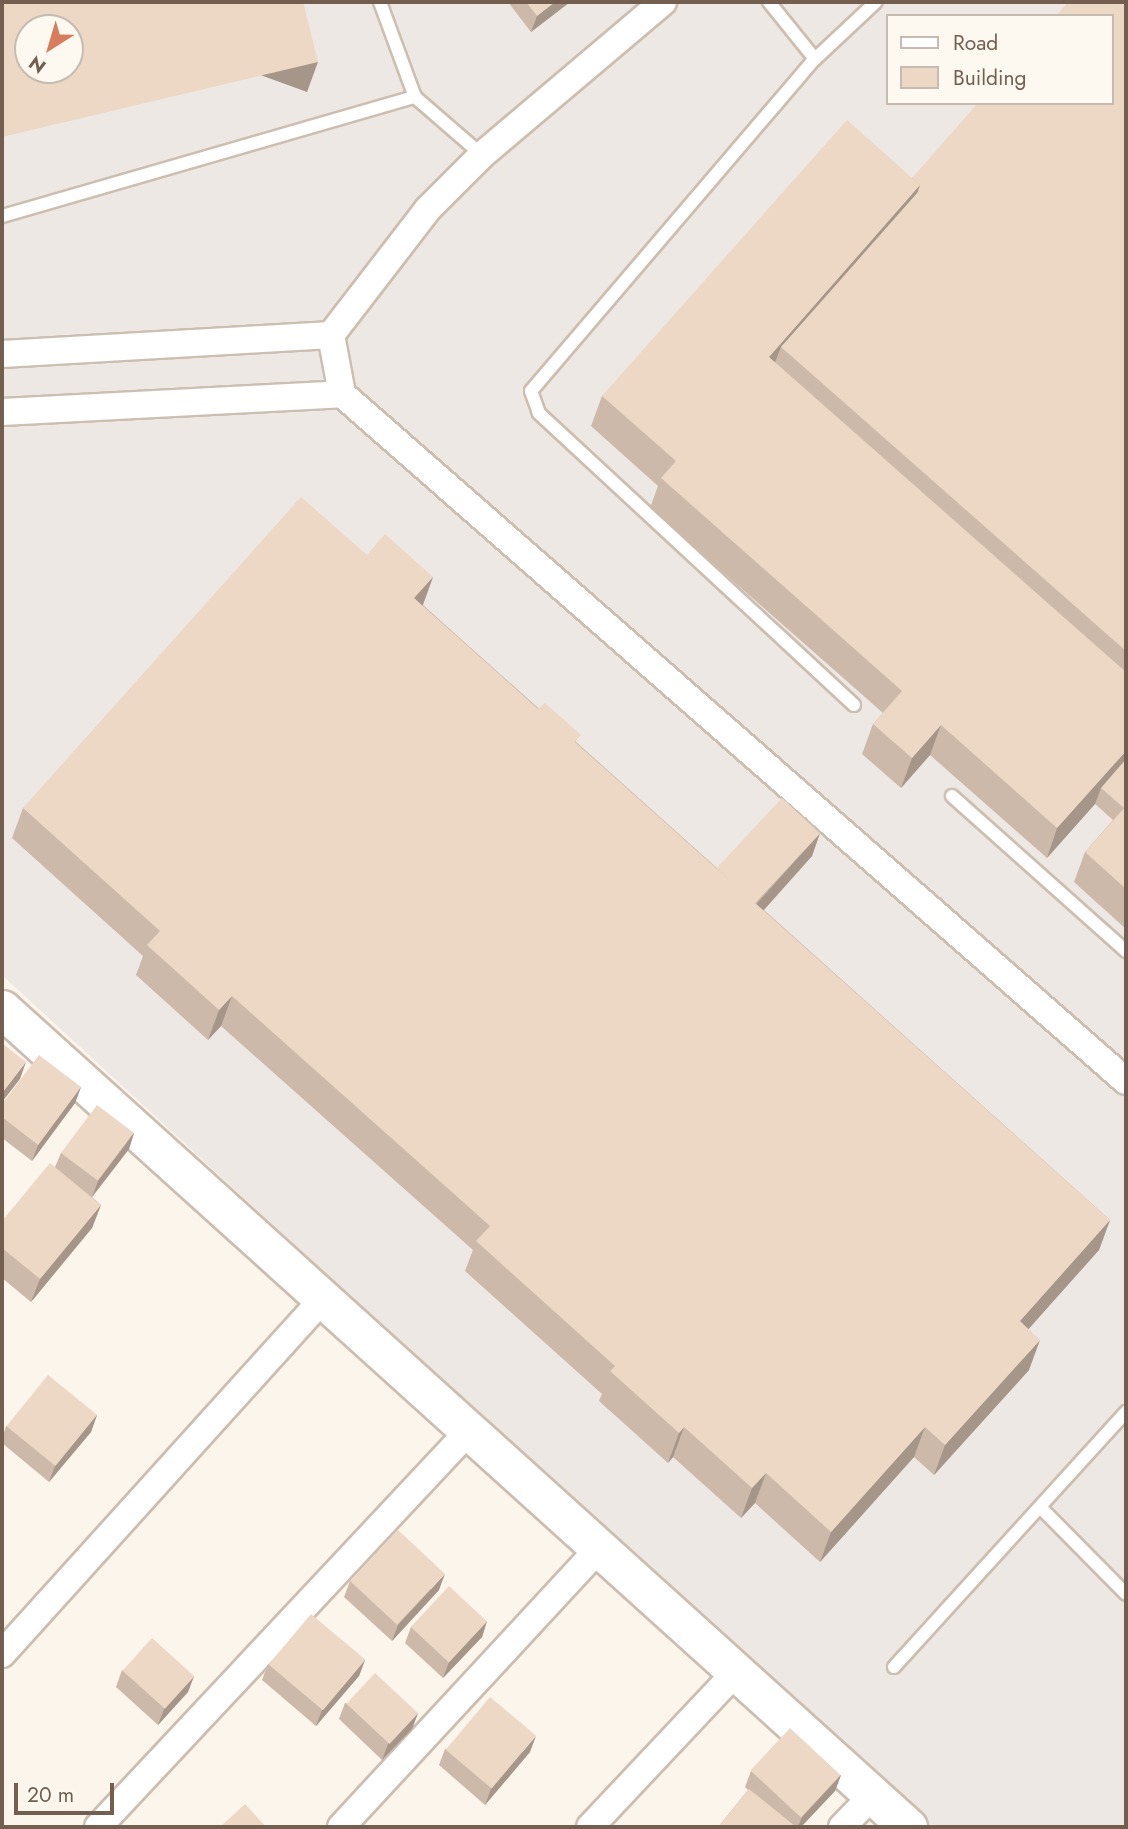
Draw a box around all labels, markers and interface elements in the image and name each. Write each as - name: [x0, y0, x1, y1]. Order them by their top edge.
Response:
- north arrow: [14, 14, 84, 84]
- legend: [886, 14, 1114, 105]
- text: Road: [953, 28, 998, 58]
- text: N: [23, 49, 51, 80]
- text: Building: [953, 63, 1026, 93]
- scale bar: [18, 1770, 117, 1814]
- text: 20 m: [27, 1780, 74, 1810]

